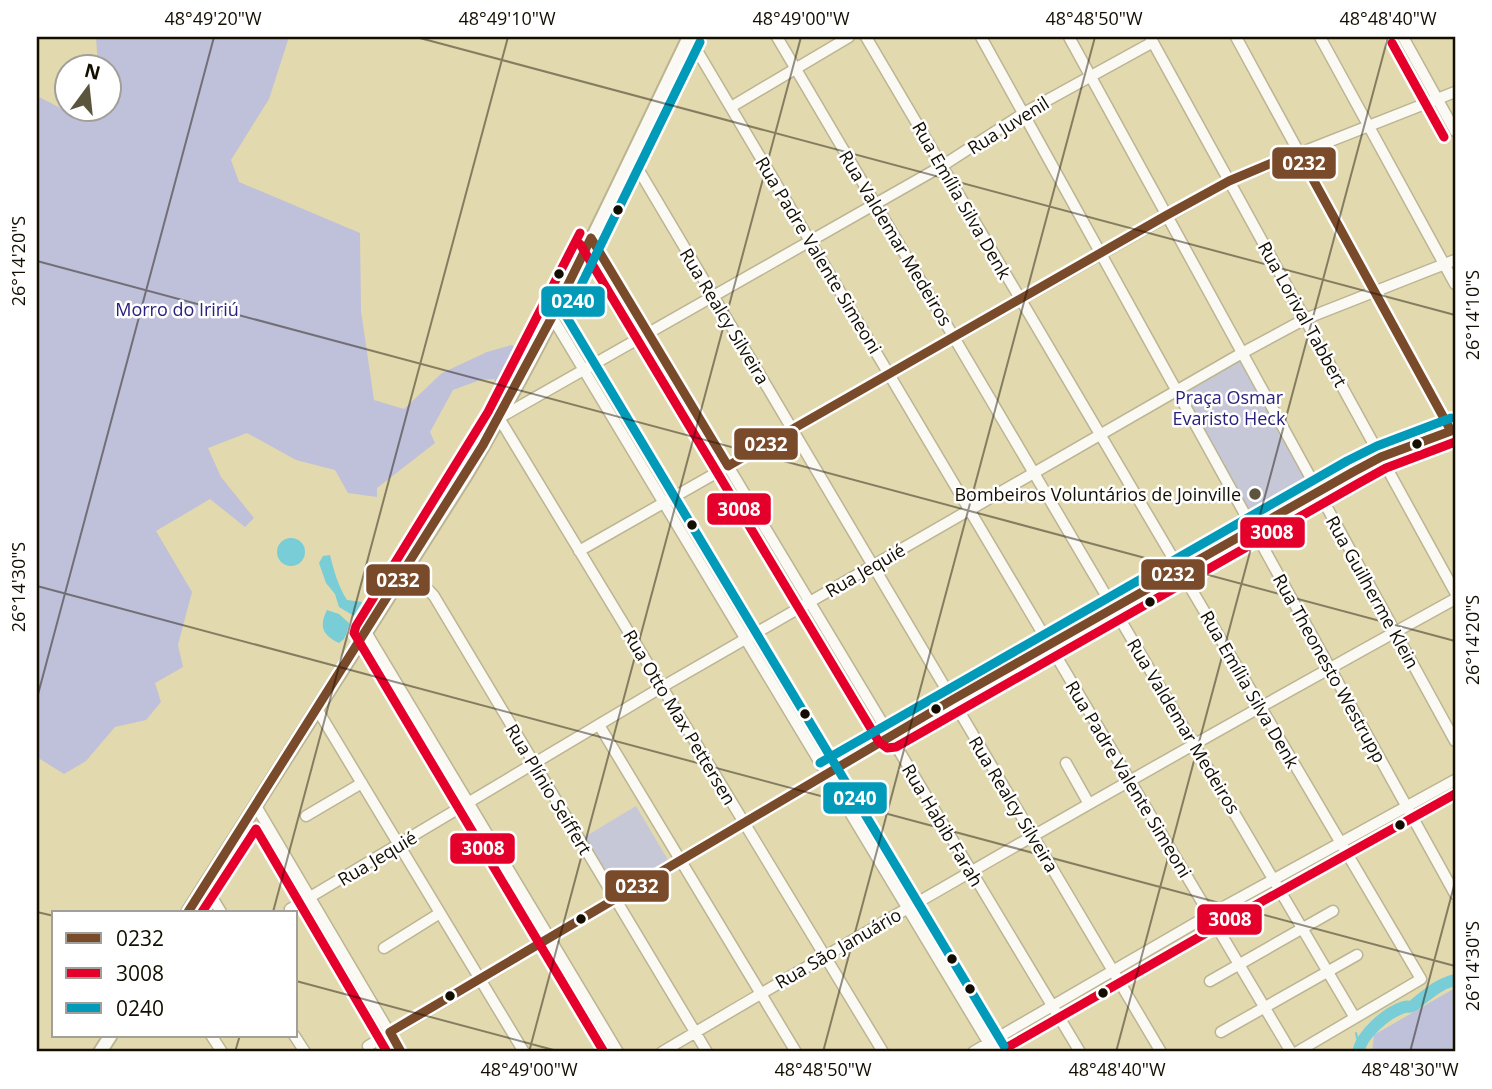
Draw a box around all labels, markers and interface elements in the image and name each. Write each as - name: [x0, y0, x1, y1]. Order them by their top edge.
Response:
- text: 48°49'20"W: [164, 6, 262, 30]
- text: 48°49'10"W: [458, 6, 556, 30]
- text: 48°49'00"W: [752, 6, 850, 30]
- text: 48°48'50"W: [1045, 6, 1143, 30]
- text: 48°48'40"W: [1339, 6, 1437, 30]
- north arrow: [52, 52, 122, 122]
- text: N: [82, 57, 103, 86]
- street label: Rua Juvenil: [963, 90, 1053, 160]
- street label: Rua Emília Silva Denk: [907, 117, 1017, 284]
- street label: Rua Valdemar Medeiros: [834, 146, 958, 330]
- line badge: 0232: [1271, 146, 1337, 180]
- text: 0232: [1282, 150, 1326, 176]
- street label: Rua Padre Valente Simeoni: [751, 152, 887, 358]
- unlabelled marker: [611, 203, 625, 217]
- text: 26°14'20"S: [6, 216, 30, 306]
- street label: Rua Lorival Tabbert: [1253, 237, 1353, 391]
- street label: Rua Realcy Silveira: [675, 243, 775, 389]
- unlabelled marker: [552, 267, 566, 281]
- text: 26°14'10"S: [1460, 270, 1484, 360]
- line badge: 0240: [540, 285, 606, 318]
- text: 0240: [551, 288, 595, 314]
- park label: Morro do Iririú: [115, 297, 239, 321]
- park label: Praça Osmar Evaristo Heck: [1173, 385, 1286, 430]
- line badge: 0232: [733, 427, 799, 461]
- text: 0232: [744, 431, 788, 457]
- unlabelled marker: [1410, 437, 1424, 451]
- place label: Bombeiros Voluntários de Joinville: [954, 482, 1241, 506]
- marker: Bombeiros Voluntários de Joinville: [1247, 486, 1263, 502]
- line badge: 3008: [706, 492, 772, 526]
- text: 3008: [717, 496, 761, 522]
- street label: Rua Guilherme Klein: [1321, 511, 1425, 673]
- line badge: 3008: [1239, 516, 1306, 549]
- unlabelled marker: [685, 518, 699, 532]
- text: 3008: [1250, 519, 1294, 545]
- street label: Rua Jequié: [821, 537, 909, 603]
- text: 26°14'30"S: [6, 542, 30, 632]
- line badge: 0232: [1140, 558, 1206, 591]
- text: 0232: [1151, 561, 1195, 587]
- line badge: 0232: [365, 563, 431, 597]
- text: 0232: [376, 567, 420, 593]
- street label: Rua Theonesto Westrupp: [1268, 569, 1392, 767]
- unlabelled marker: [1143, 595, 1157, 609]
- text: 26°14'20"S: [1460, 595, 1484, 685]
- street label: Rua Emília Silva Denk: [1195, 606, 1305, 773]
- street label: Rua Otto Max Pettersen: [618, 625, 742, 809]
- street label: Rua Valdemar Medeiros: [1122, 634, 1246, 818]
- street label: Rua Padre Valente Simeoni: [1061, 676, 1197, 882]
- unlabelled marker: [929, 702, 943, 716]
- unlabelled marker: [798, 707, 812, 721]
- street label: Rua Plínio Seiffert: [501, 719, 597, 859]
- street label: Rua Realcy Silveira: [964, 731, 1064, 877]
- street label: Rua Habib Farah: [897, 759, 989, 891]
- line badge: 0240: [822, 781, 888, 815]
- text: 0240: [833, 785, 877, 811]
- unlabelled marker: [1393, 818, 1407, 832]
- street label: Rua Jequié: [333, 825, 421, 891]
- line badge: 3008: [449, 832, 516, 865]
- text: 3008: [461, 835, 505, 861]
- line badge: 0232: [604, 869, 670, 903]
- text: 0232: [615, 873, 659, 899]
- street label: Rua São Januário: [771, 902, 905, 994]
- line badge: 3008: [1196, 903, 1263, 936]
- text: 3008: [1208, 906, 1252, 932]
- legend: [52, 911, 298, 1036]
- unlabelled marker: [574, 912, 588, 926]
- text: 26°14'30"S: [1460, 921, 1484, 1011]
- text: 0232: [116, 924, 164, 952]
- unlabelled marker: [945, 952, 959, 966]
- text: 3008: [116, 959, 164, 987]
- unlabelled marker: [963, 982, 977, 996]
- unlabelled marker: [1096, 986, 1110, 1000]
- unlabelled marker: [443, 989, 457, 1003]
- text: 0240: [116, 994, 164, 1022]
- text: 48°49'00"W: [480, 1057, 578, 1081]
- text: 48°48'50"W: [774, 1057, 872, 1081]
- text: 48°48'40"W: [1068, 1057, 1166, 1081]
- text: 48°48'30"W: [1361, 1057, 1459, 1081]

